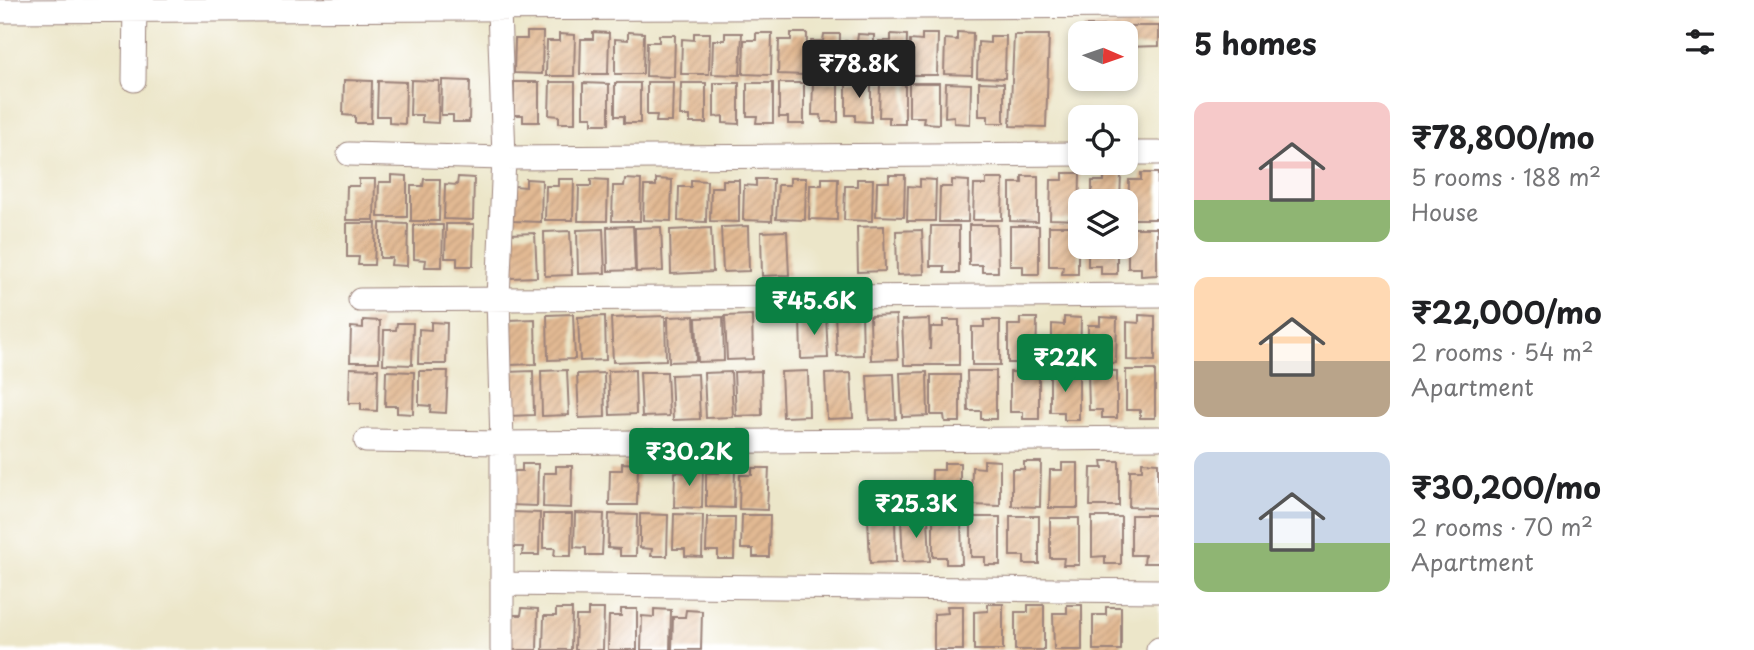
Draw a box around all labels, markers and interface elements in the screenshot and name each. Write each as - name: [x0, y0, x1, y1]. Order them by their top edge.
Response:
- text: 5 homes: [1194, 20, 1317, 65]
- north arrow: [1068, 21, 1138, 91]
- map controls: [1068, 21, 1138, 259]
- icon: filters: [1681, 23, 1719, 61]
- pin: ₹78.8K: [802, 41, 916, 100]
- text: ₹78.8K: [818, 45, 900, 80]
- button: locate: [1068, 105, 1138, 175]
- text: ₹78,800/mo: [1411, 114, 1594, 159]
- icon: home: [1250, 130, 1334, 214]
- text: 5 rooms · 188 m²: [1411, 159, 1601, 194]
- button: layers: [1068, 189, 1138, 259]
- text: House: [1411, 194, 1478, 229]
- pin: ₹45.6K: [757, 278, 871, 337]
- text: ₹45.6K: [772, 282, 856, 317]
- text: ₹22,000/mo: [1411, 289, 1602, 334]
- icon: home: [1250, 305, 1334, 389]
- pin: ₹22K: [1024, 334, 1106, 394]
- text: 2 rooms · 54 m²: [1411, 334, 1594, 369]
- text: ₹22K: [1033, 339, 1097, 374]
- text: Apartment: [1411, 369, 1534, 404]
- pin: ₹30.2K: [632, 428, 746, 488]
- text: ₹30.2K: [645, 433, 733, 468]
- text: ₹30,200/mo: [1411, 464, 1601, 509]
- pin: ₹25.3K: [859, 480, 973, 540]
- icon: home: [1250, 480, 1334, 564]
- text: ₹25.3K: [874, 485, 958, 520]
- text: 2 rooms · 70 m²: [1411, 509, 1593, 544]
- text: Apartment: [1411, 544, 1534, 579]

